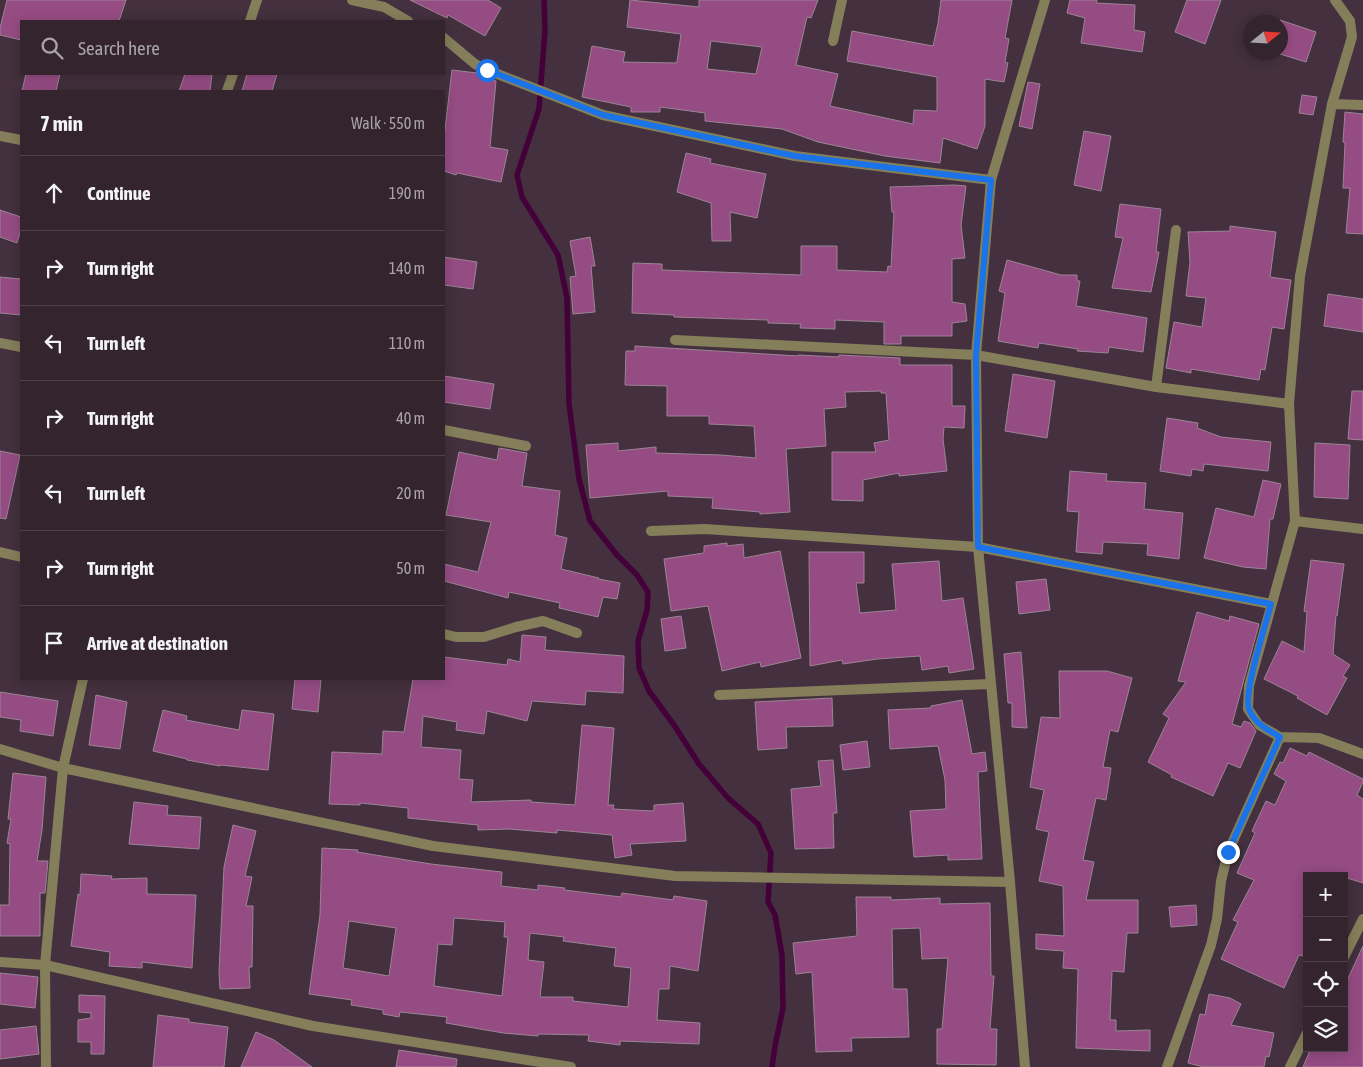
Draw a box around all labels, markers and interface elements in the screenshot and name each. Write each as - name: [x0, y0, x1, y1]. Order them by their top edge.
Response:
- north arrow: [1243, 15, 1288, 60]
- search box: [20, 20, 445, 75]
- icon: search: [38, 34, 66, 62]
- text: Search here: [78, 37, 160, 59]
- route start: [476, 59, 499, 82]
- text: 7 min: [40, 111, 83, 135]
- text: Walk · 550 m: [351, 114, 425, 132]
- icon: ahead: [40, 179, 68, 207]
- text: Continue: [87, 182, 151, 204]
- text: 190 m: [389, 184, 425, 202]
- icon: right: [40, 254, 68, 282]
- text: Turn right: [87, 257, 154, 279]
- text: 140 m: [389, 259, 425, 277]
- icon: left: [40, 329, 68, 357]
- text: Turn left: [87, 332, 145, 354]
- text: 110 m: [389, 334, 425, 352]
- icon: right: [40, 404, 68, 432]
- text: Turn right: [87, 407, 154, 429]
- text: 40 m: [396, 409, 425, 427]
- icon: left: [40, 479, 68, 507]
- text: Turn left: [87, 482, 145, 504]
- text: 20 m: [396, 484, 425, 502]
- icon: right: [40, 554, 68, 582]
- text: Turn right: [87, 557, 154, 579]
- text: 50 m: [396, 559, 425, 577]
- icon: arrive: [40, 629, 68, 657]
- text: Arrive at destination: [87, 632, 228, 654]
- route end: [1217, 841, 1240, 864]
- map controls: [1303, 872, 1348, 1052]
- button: +: [1303, 872, 1348, 917]
- button: −: [1303, 917, 1348, 962]
- button: locate: [1303, 962, 1348, 1007]
- button: layers: [1303, 1007, 1348, 1052]

